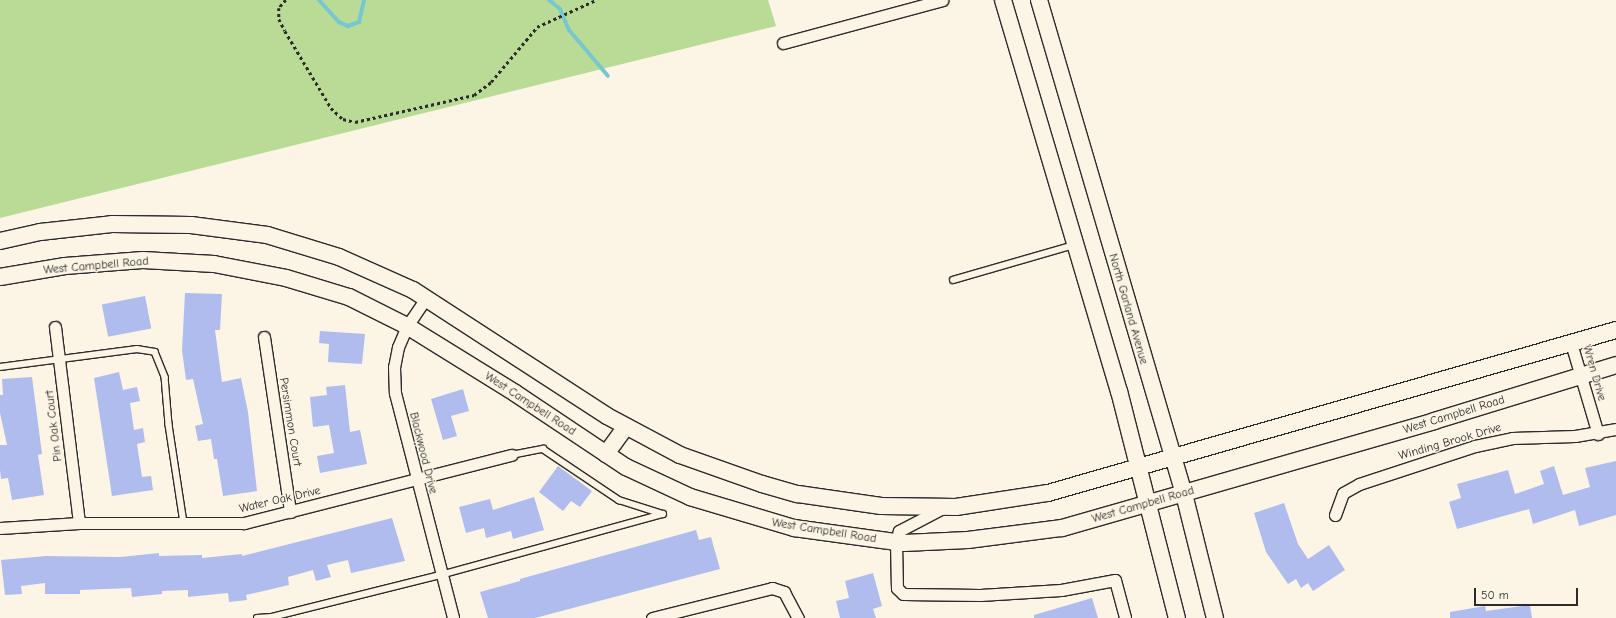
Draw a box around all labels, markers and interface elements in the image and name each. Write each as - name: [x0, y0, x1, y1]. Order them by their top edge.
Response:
- street label: North Garland Avenue: [1105, 252, 1151, 366]
- street label: West Campbell Road: [43, 254, 149, 278]
- street label: Wren Drive: [1579, 343, 1609, 403]
- street label: West Campbell Road: [482, 369, 578, 439]
- street label: Persimmon Court: [276, 377, 304, 467]
- street label: Pin Oak Court: [42, 389, 66, 463]
- street label: West Campbell Road: [1401, 393, 1507, 437]
- street label: Blackwood Drive: [406, 411, 440, 495]
- street label: Winding Brook Drive: [1397, 420, 1503, 464]
- street label: Water Oak Drive: [238, 484, 322, 516]
- street label: West Campbell Road: [1090, 484, 1196, 526]
- street label: West Campbell Road: [771, 516, 877, 546]
- scale bar: [1476, 580, 1580, 606]
- text: 50 m: [1481, 588, 1509, 602]

